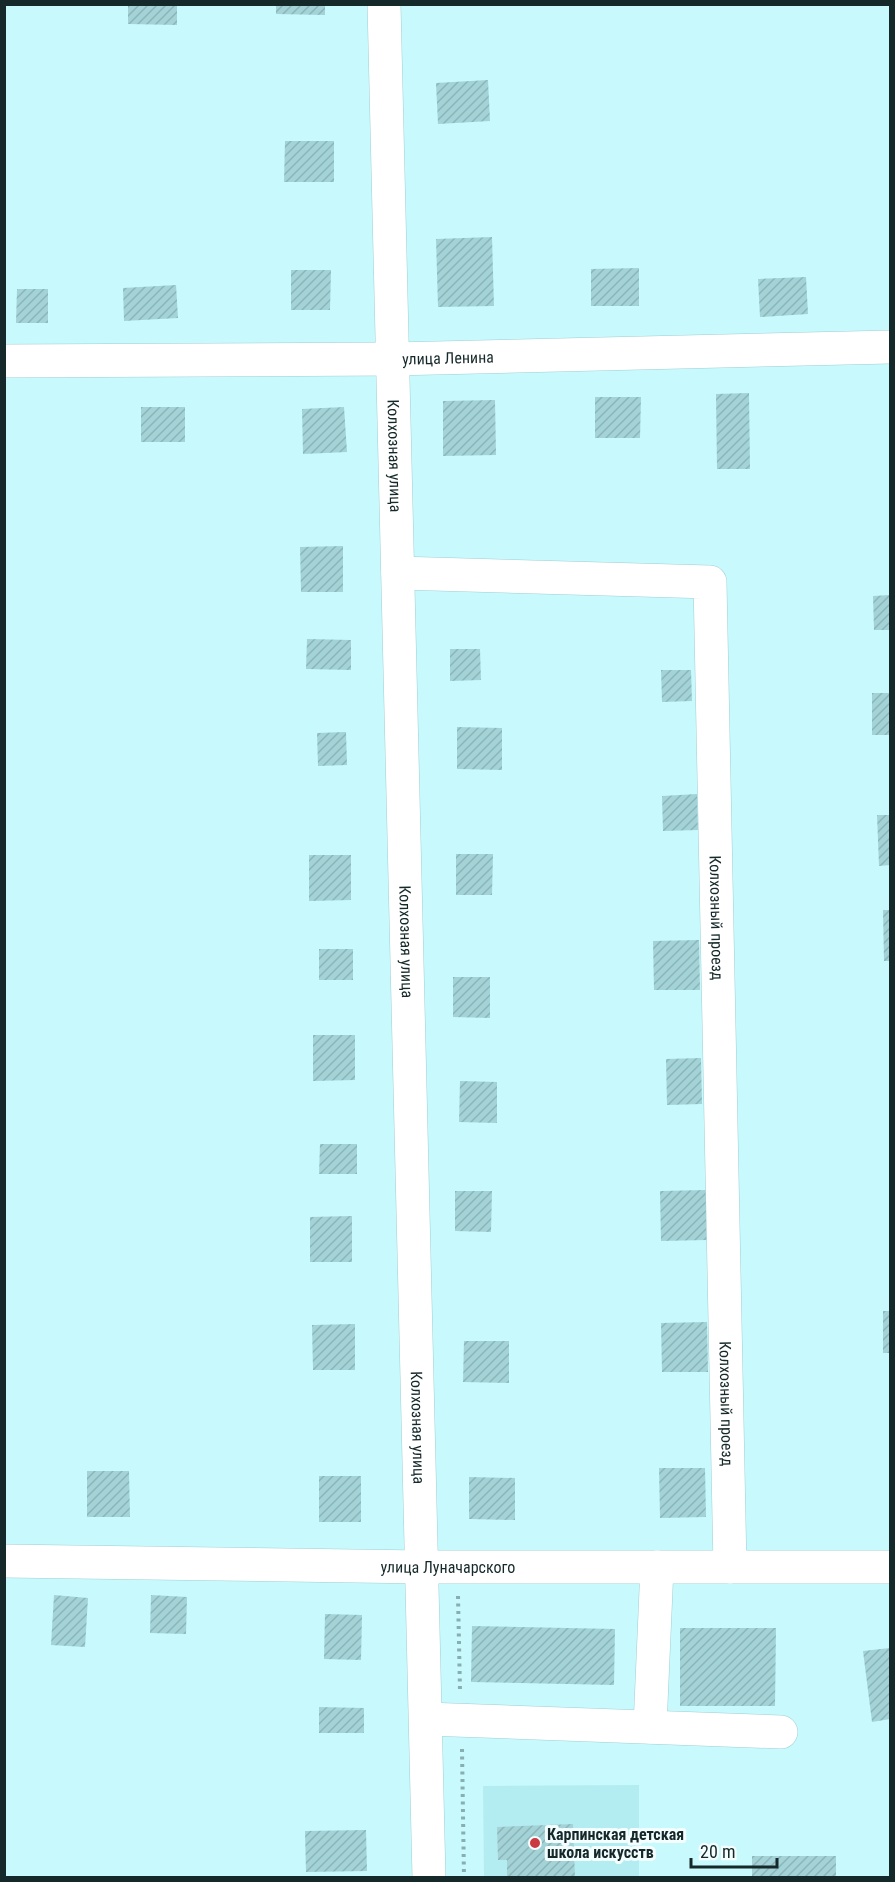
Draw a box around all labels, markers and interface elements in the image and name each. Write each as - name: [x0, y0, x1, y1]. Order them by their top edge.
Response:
- street label: улица Ленина: [402, 348, 494, 369]
- street label: Колхозная улица: [383, 399, 405, 513]
- street label: Колхозный проезд: [706, 855, 727, 981]
- street label: Колхозная улица: [395, 885, 417, 998]
- street label: Колхозный проезд: [715, 1341, 737, 1467]
- street label: Колхозная улица: [407, 1371, 429, 1484]
- street label: улица Луначарского: [380, 1557, 515, 1577]
- place label: Карпинская детская школа искусств: [547, 1825, 684, 1862]
- scale bar: [691, 1831, 776, 1869]
- marker: Карпинская детская школа искусств: [528, 1836, 542, 1850]
- text: 20 m: [700, 1841, 735, 1862]

